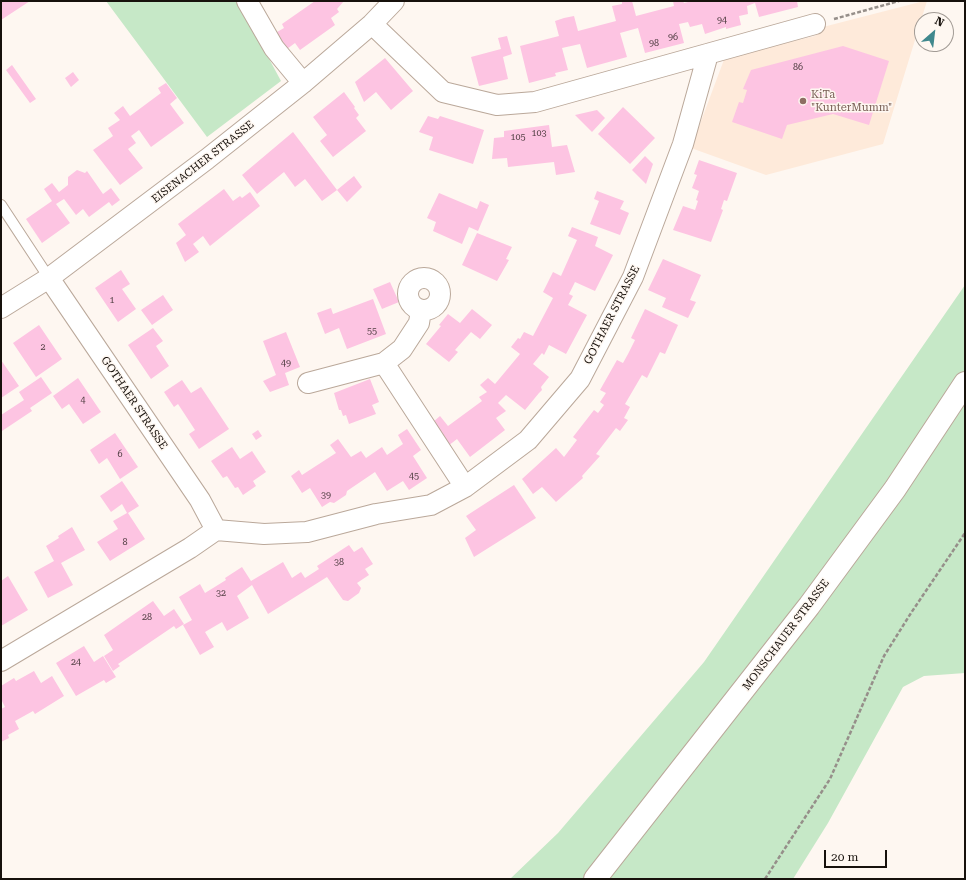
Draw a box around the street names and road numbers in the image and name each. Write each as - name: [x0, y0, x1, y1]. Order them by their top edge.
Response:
- street label: EISENACHER STRASSE: [149, 118, 257, 206]
- street label: GOTHAER STRASSE: [581, 263, 643, 367]
- street label: GOTHAER STRASSE: [98, 354, 170, 452]
- street label: MONSCHAUER STRASSE: [740, 577, 832, 693]

